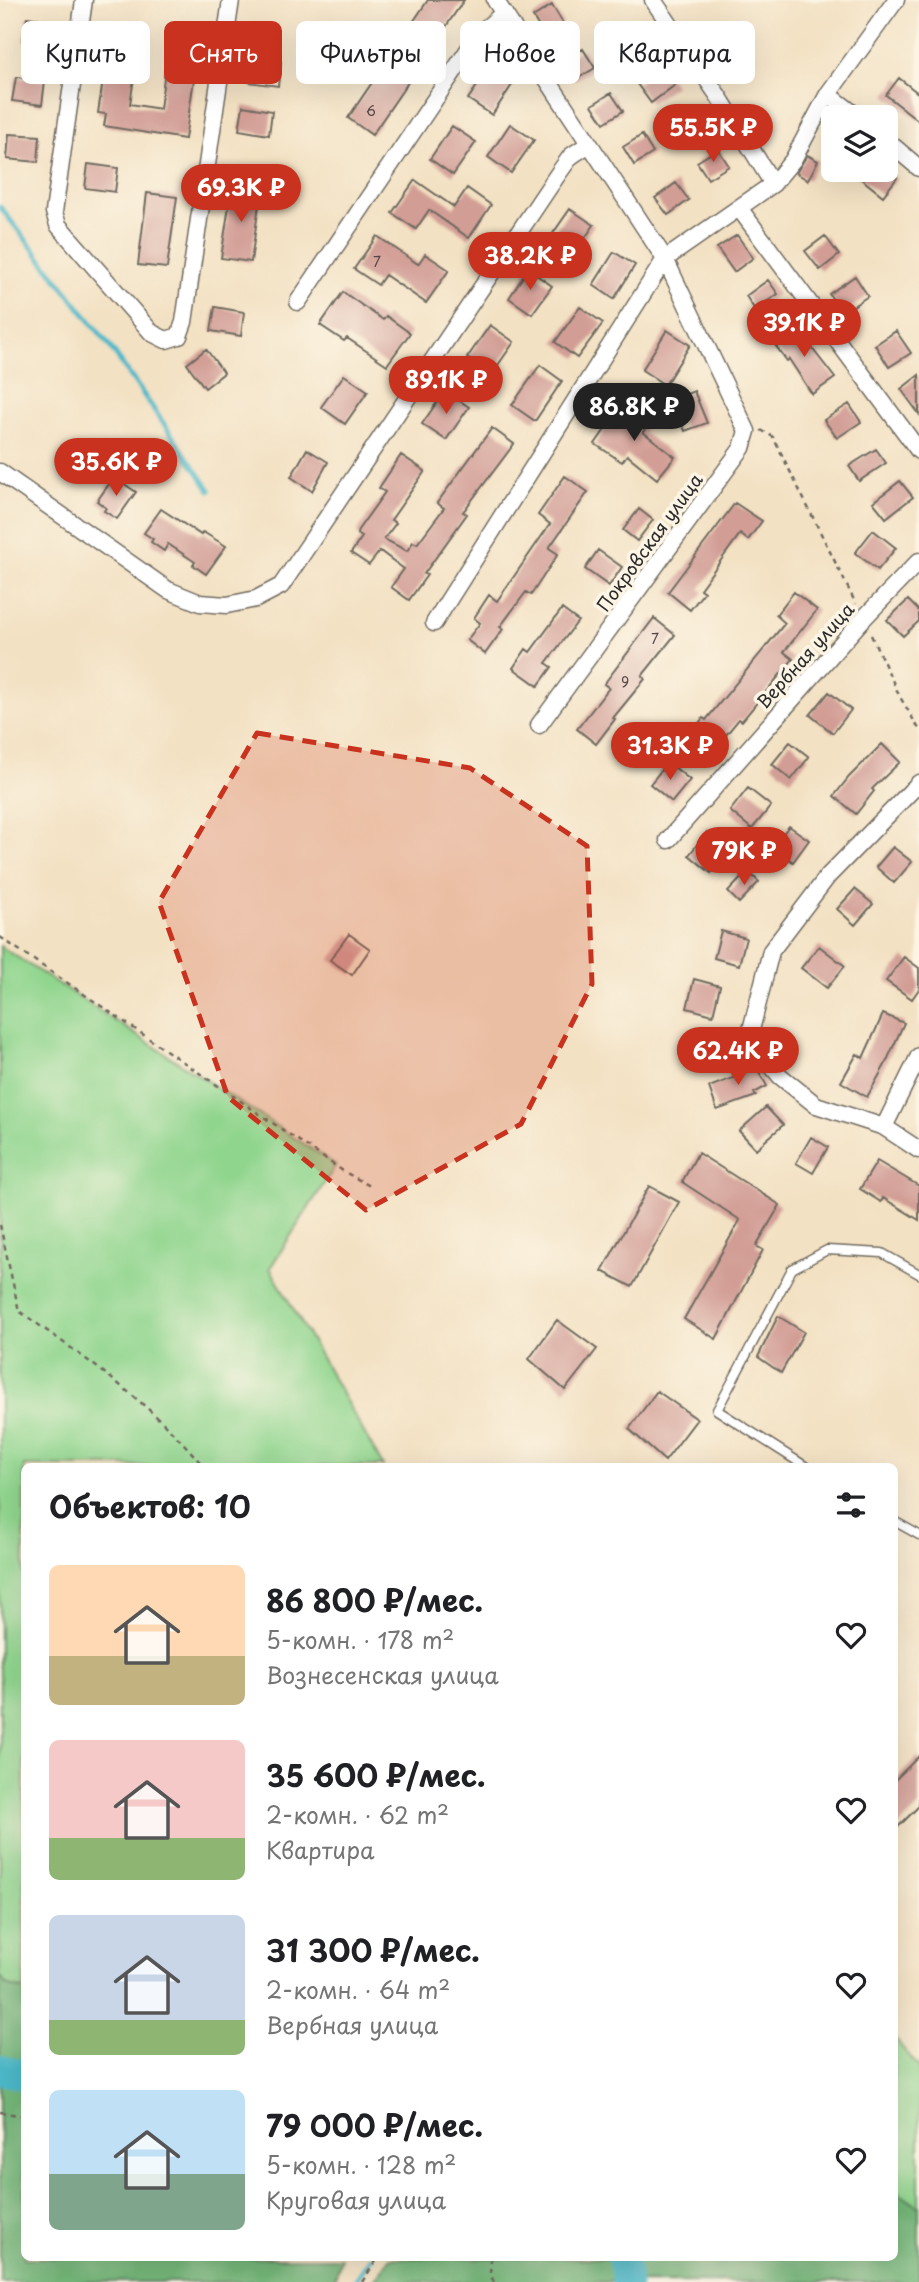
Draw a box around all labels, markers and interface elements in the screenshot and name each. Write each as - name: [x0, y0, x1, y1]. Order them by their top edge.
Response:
- chip: Купить: [21, 21, 150, 84]
- chip: Снять: [164, 21, 282, 84]
- chip: Фильтры: [296, 21, 446, 84]
- chip: Новое: [460, 21, 580, 84]
- chip: Квартира: [594, 21, 755, 84]
- house number: 6: [366, 100, 376, 121]
- pin: 55.5K ₽: [648, 104, 778, 164]
- map controls: [821, 105, 898, 182]
- button: layers: [821, 105, 898, 182]
- text: 55.5K ₽: [669, 109, 757, 144]
- pin: 69.3K ₽: [176, 164, 306, 224]
- text: 69.3K ₽: [197, 169, 285, 204]
- pin: 38.2K ₽: [465, 232, 595, 292]
- text: 38.2K ₽: [484, 237, 576, 272]
- house number: 7: [373, 251, 381, 272]
- pin: 39.1K ₽: [739, 300, 869, 359]
- text: 39.1K ₽: [763, 304, 845, 339]
- pin: 89.1K ₽: [381, 356, 511, 416]
- text: 89.1K ₽: [405, 361, 487, 396]
- pin: 86.8K ₽: [569, 384, 699, 443]
- text: 86.8K ₽: [589, 388, 679, 423]
- pin: 35.6K ₽: [51, 438, 181, 498]
- text: 35.6K ₽: [70, 443, 162, 478]
- street label: Покровская улица: [590, 467, 709, 617]
- street label: Вербная улица: [750, 595, 861, 714]
- house number: 7: [651, 628, 659, 649]
- house number: 9: [621, 671, 629, 692]
- pin: 31.3K ₽: [605, 722, 735, 782]
- text: 31.3K ₽: [627, 727, 713, 762]
- pin: 79K ₽: [695, 828, 793, 887]
- text: 79K ₽: [711, 832, 777, 867]
- pin: 62.4K ₽: [673, 1028, 803, 1087]
- text: 62.4K ₽: [693, 1032, 783, 1067]
- text: Объектов: 10: [49, 1483, 251, 1528]
- icon: filters: [832, 1486, 870, 1524]
- text: 86 800 ₽/мес.: [266, 1577, 483, 1622]
- icon: home: [105, 1593, 189, 1677]
- icon: heart: [832, 1616, 870, 1654]
- text: 5-комн. · 178 m²: [266, 1622, 454, 1657]
- text: Вознесенская улица: [266, 1657, 499, 1692]
- text: 35 600 ₽/мес.: [266, 1752, 486, 1797]
- icon: home: [105, 1768, 189, 1852]
- icon: heart: [832, 1791, 870, 1829]
- text: 2-комн. · 62 m²: [266, 1797, 449, 1832]
- text: Квартира: [266, 1832, 374, 1867]
- text: 31 300 ₽/мес.: [266, 1927, 480, 1972]
- icon: home: [105, 1943, 189, 2027]
- icon: heart: [832, 1966, 870, 2004]
- text: 2-комн. · 64 m²: [266, 1972, 450, 2007]
- text: Вербная улица: [266, 2007, 438, 2042]
- text: 79 000 ₽/мес.: [266, 2102, 483, 2147]
- icon: home: [105, 2118, 189, 2202]
- icon: heart: [832, 2141, 870, 2179]
- text: 5-комн. · 128 m²: [266, 2147, 456, 2182]
- text: Круговая улица: [266, 2182, 446, 2217]

